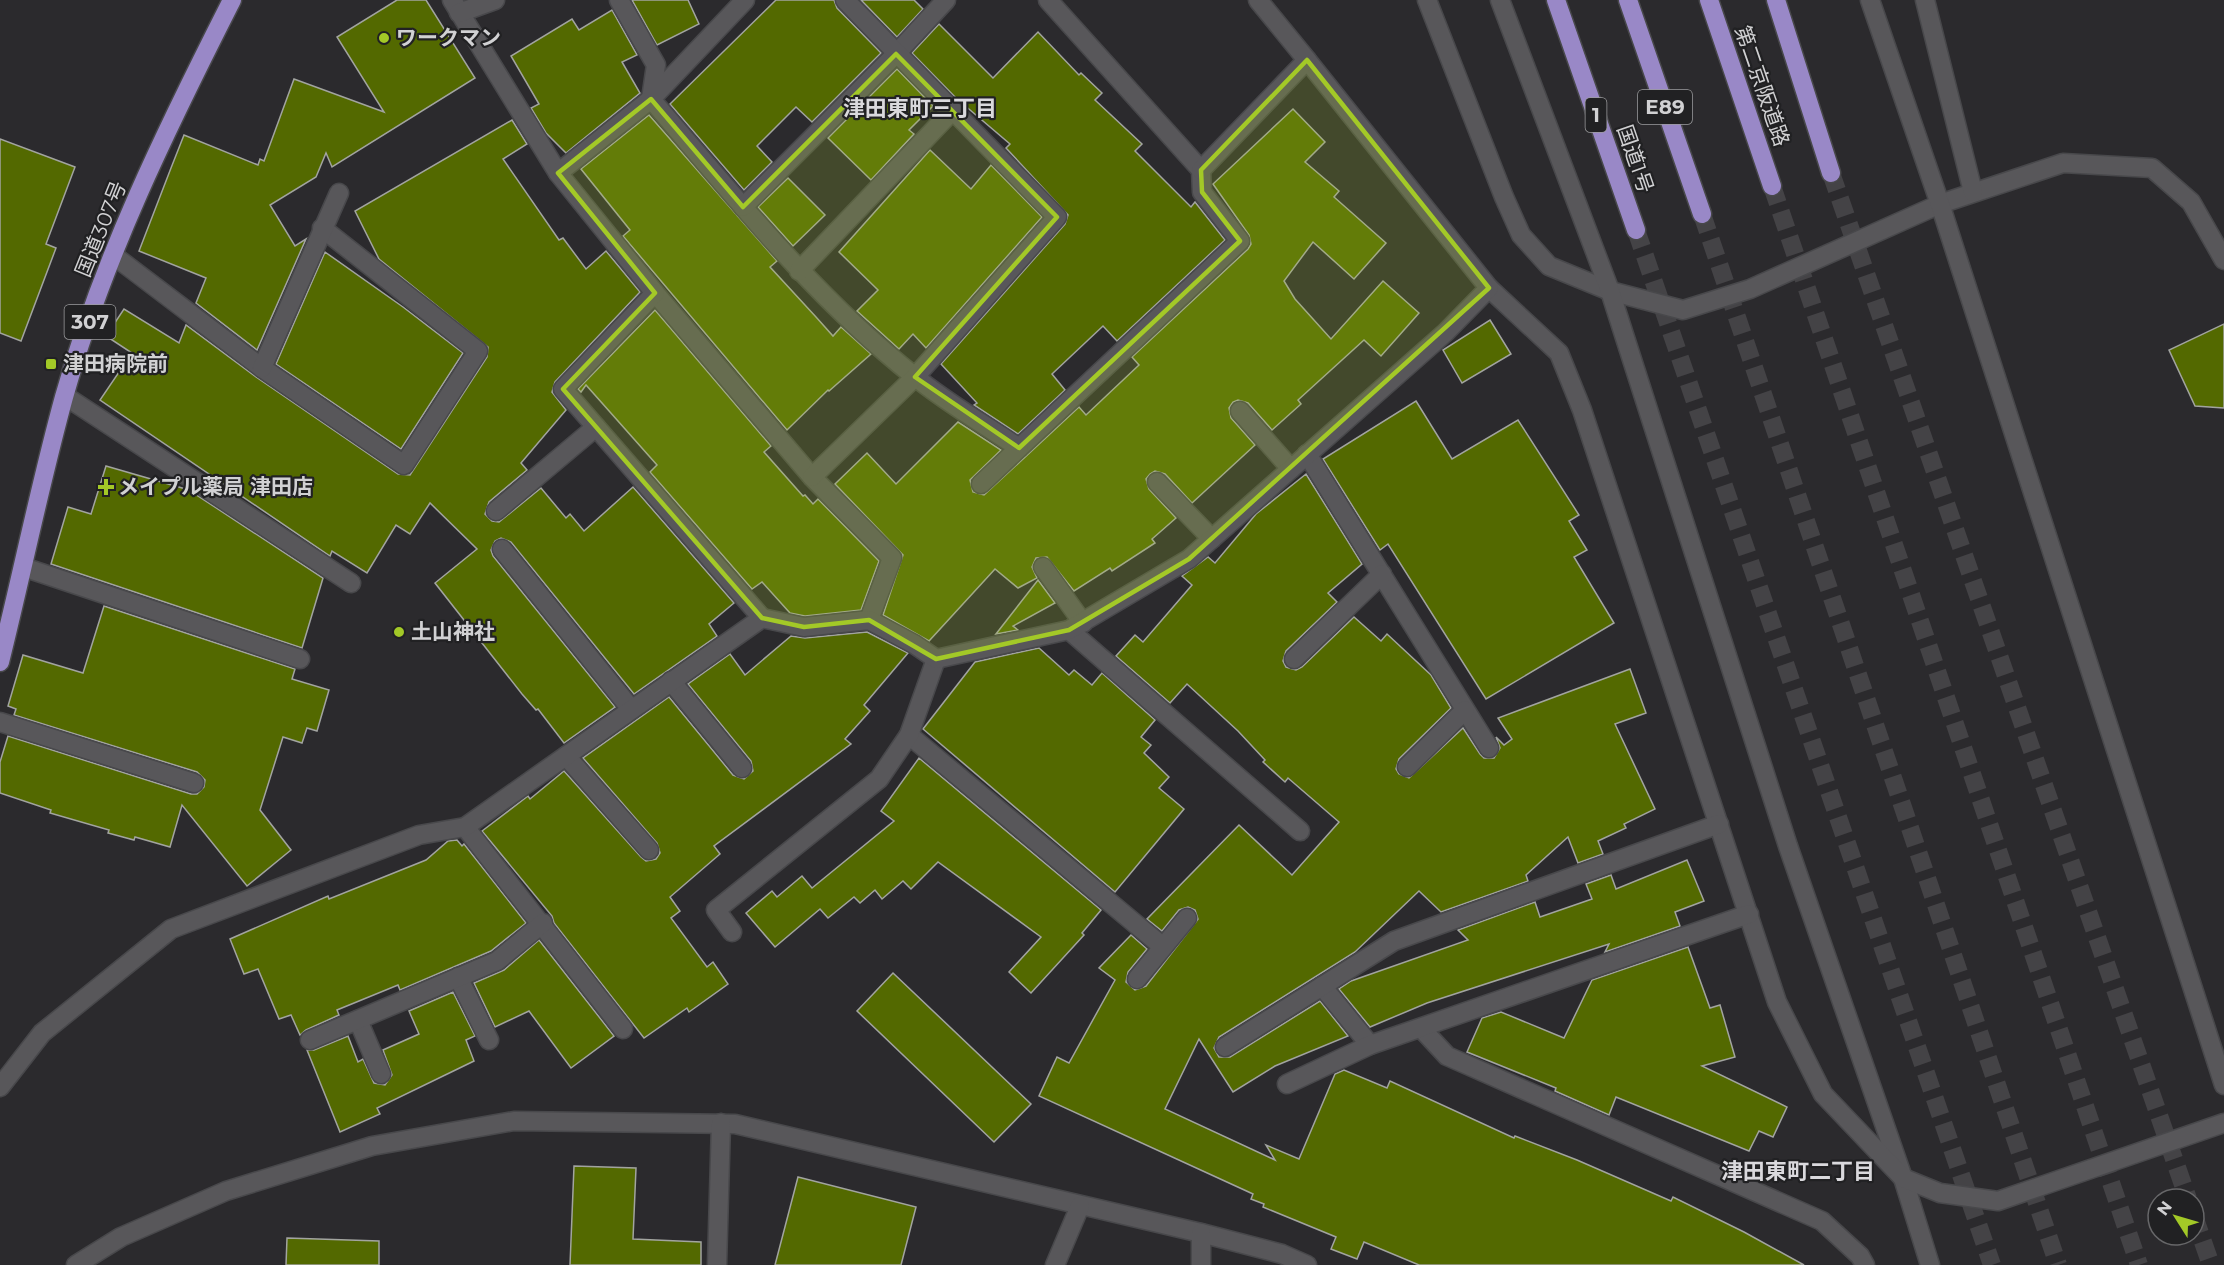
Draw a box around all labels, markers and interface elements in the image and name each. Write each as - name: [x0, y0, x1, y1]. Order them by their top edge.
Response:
- street label: 第二京阪道路: [1730, 22, 1795, 149]
- place label: ワークマン: [396, 25, 501, 50]
- marker: ワークマン: [377, 31, 391, 45]
- road number: E89: [1638, 90, 1692, 124]
- district label: 津田東町三丁目: [843, 95, 997, 122]
- road number: 1: [1586, 98, 1606, 132]
- street label: 国道1号: [1612, 121, 1659, 196]
- street label: 国道307号: [70, 177, 131, 280]
- road number: 307: [64, 305, 116, 339]
- place label: 津田病院前: [63, 351, 168, 376]
- marker: 津田病院前: [44, 357, 58, 371]
- place label: メイプル薬局 津田店: [118, 474, 313, 499]
- marker: メイプル薬局 津田店: [99, 480, 113, 494]
- place label: 土山神社: [411, 619, 495, 644]
- marker: 土山神社: [392, 625, 406, 639]
- district label: 津田東町二丁目: [1721, 1158, 1875, 1185]
- north arrow: [2146, 1187, 2206, 1247]
- text: N: [2153, 1197, 2176, 1219]

